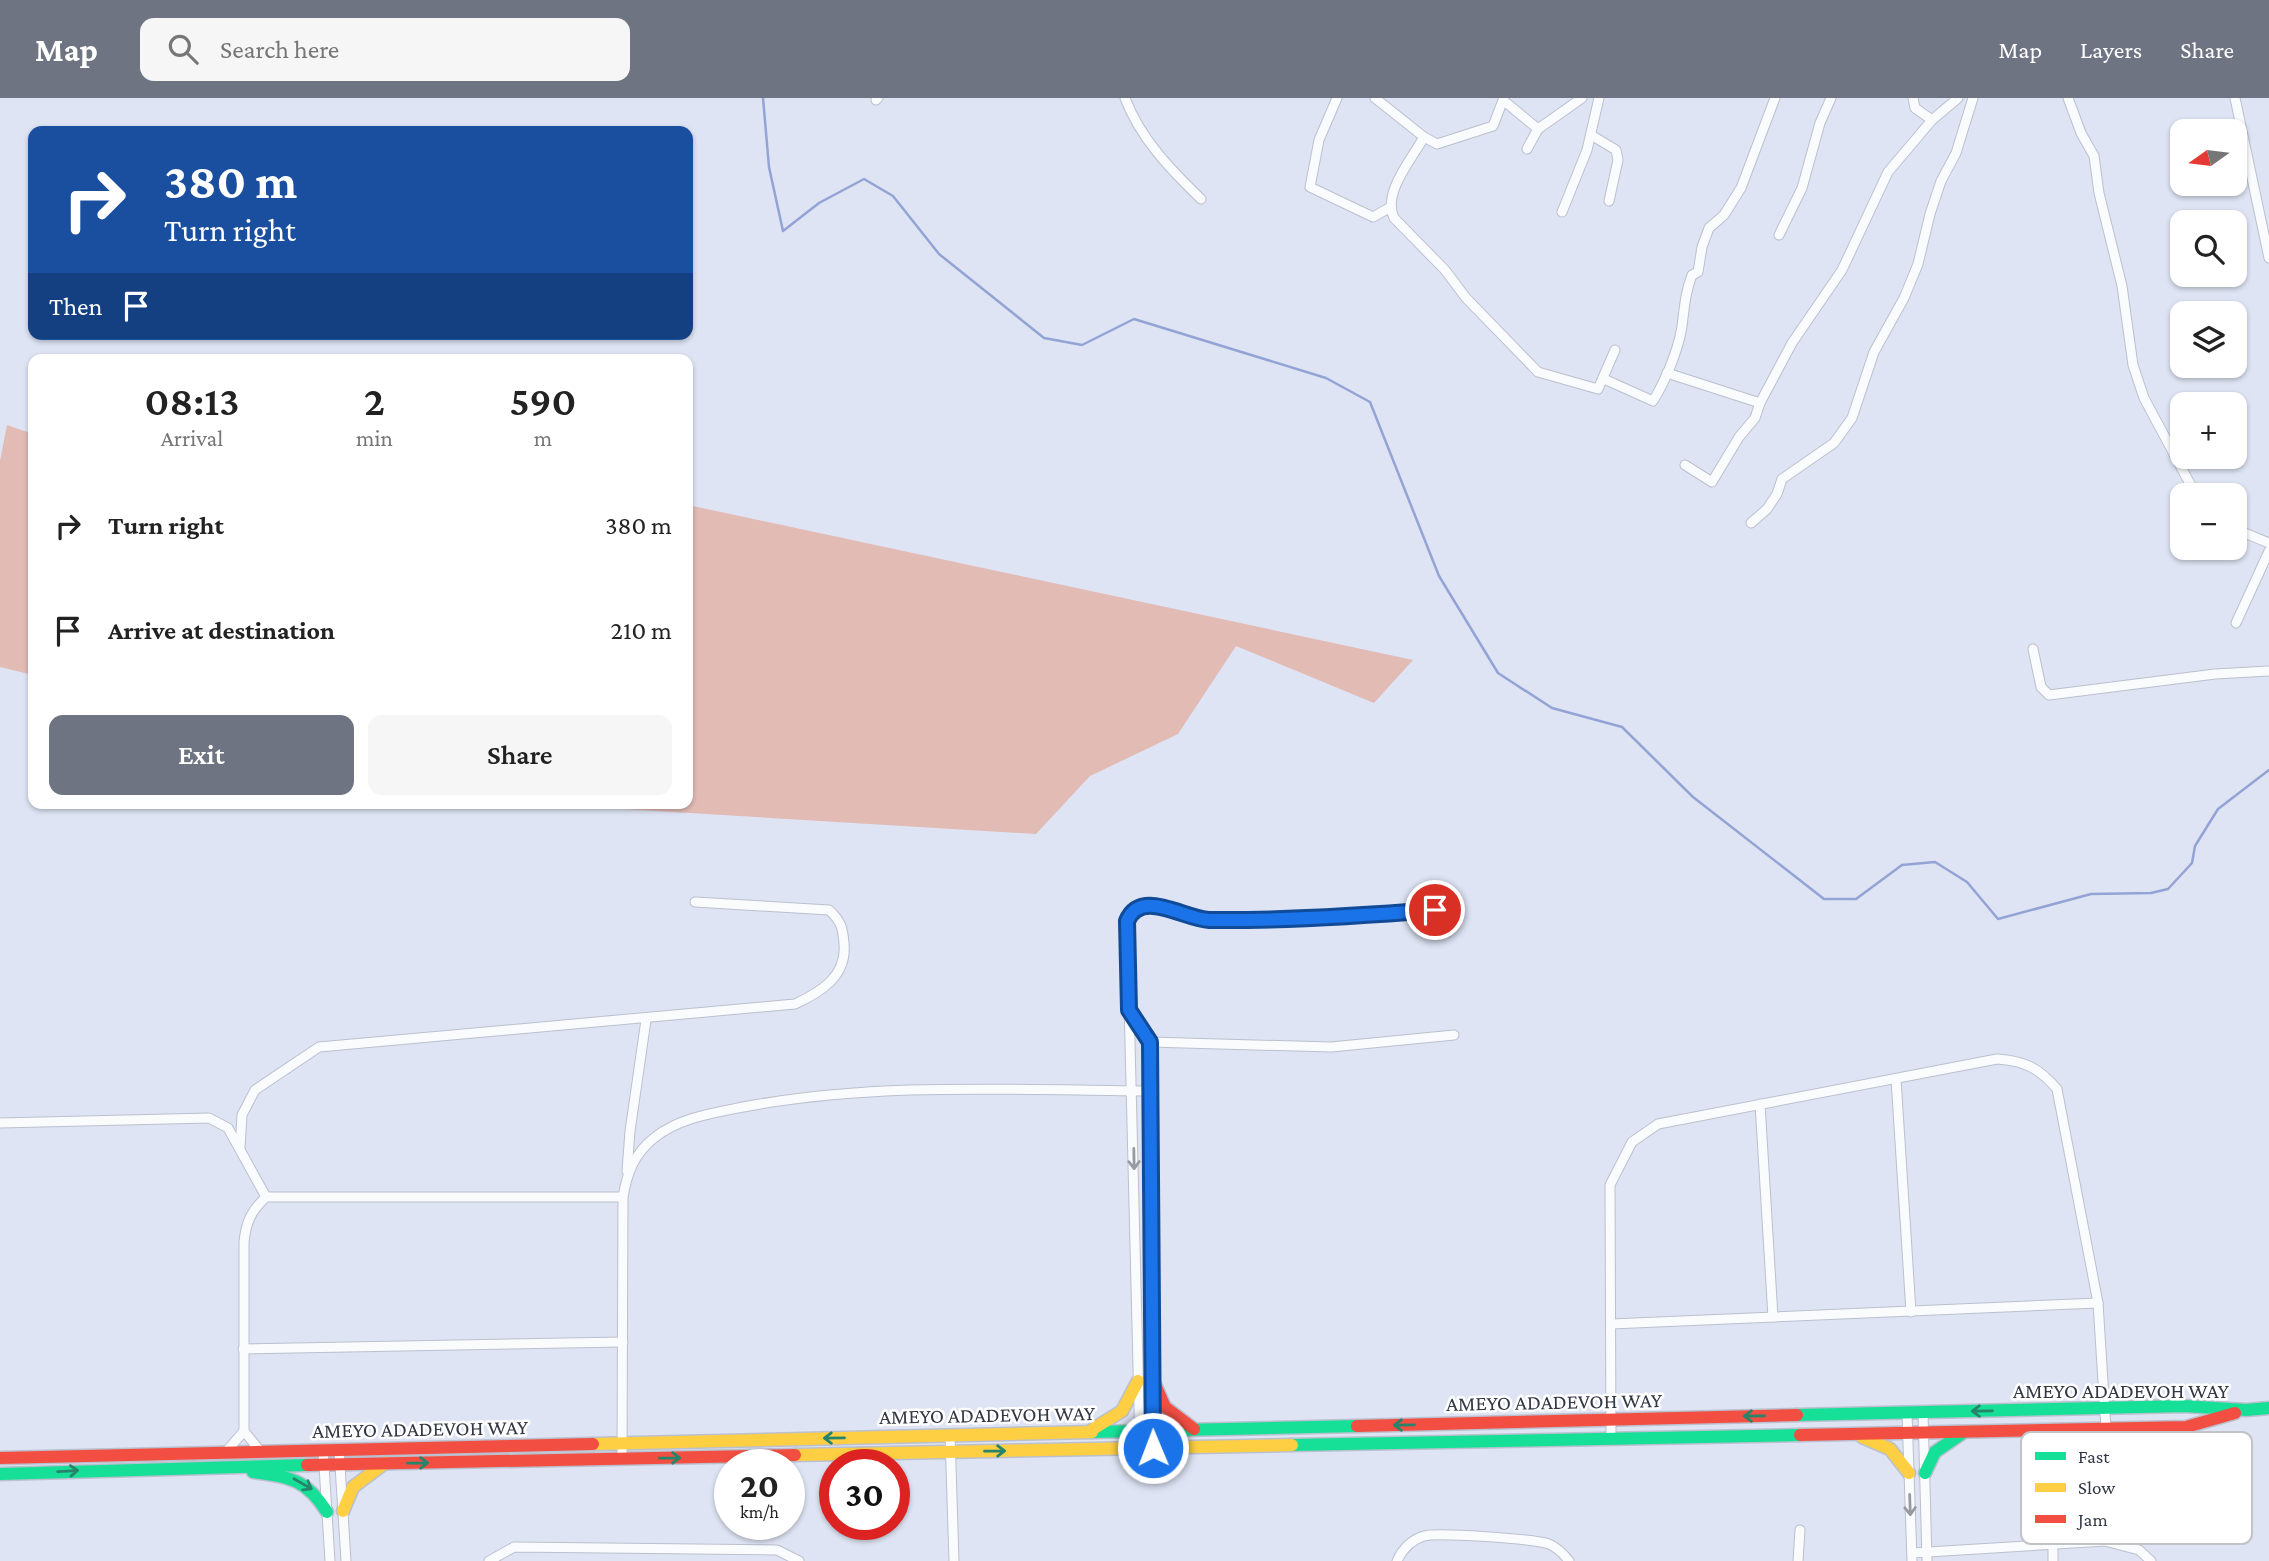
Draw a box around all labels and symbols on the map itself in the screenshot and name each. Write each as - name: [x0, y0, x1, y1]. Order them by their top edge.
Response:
- north arrow: [2170, 119, 2247, 196]
- pin: [1405, 880, 1465, 940]
- one-way arrow: [1127, 1148, 1141, 1171]
- street label: AMEYO ADADEVOH WAY: [2013, 1379, 2230, 1403]
- street label: AMEYO ADADEVOH WAY: [1446, 1388, 1663, 1416]
- street label: AMEYO ADADEVOH WAY: [879, 1401, 1096, 1429]
- one-way arrow: [1970, 1404, 1993, 1418]
- one-way arrow: [1743, 1410, 1766, 1423]
- position arrow: [1116, 1411, 1190, 1485]
- street label: AMEYO ADADEVOH WAY: [312, 1415, 529, 1443]
- one-way arrow: [1393, 1418, 1416, 1431]
- one-way arrow: [823, 1432, 846, 1445]
- legend: [2021, 1432, 2252, 1544]
- one-way arrow: [984, 1444, 1007, 1458]
- text: Fast: [2078, 1446, 2110, 1467]
- speed limit sign: 30: [819, 1449, 910, 1540]
- one-way arrow: [658, 1451, 681, 1464]
- one-way arrow: [406, 1456, 429, 1469]
- one-way arrow: [56, 1464, 79, 1477]
- one-way arrow: [293, 1477, 313, 1491]
- text: Slow: [2078, 1477, 2115, 1498]
- one-way arrow: [1903, 1494, 1917, 1517]
- text: Jam: [2076, 1509, 2108, 1530]

